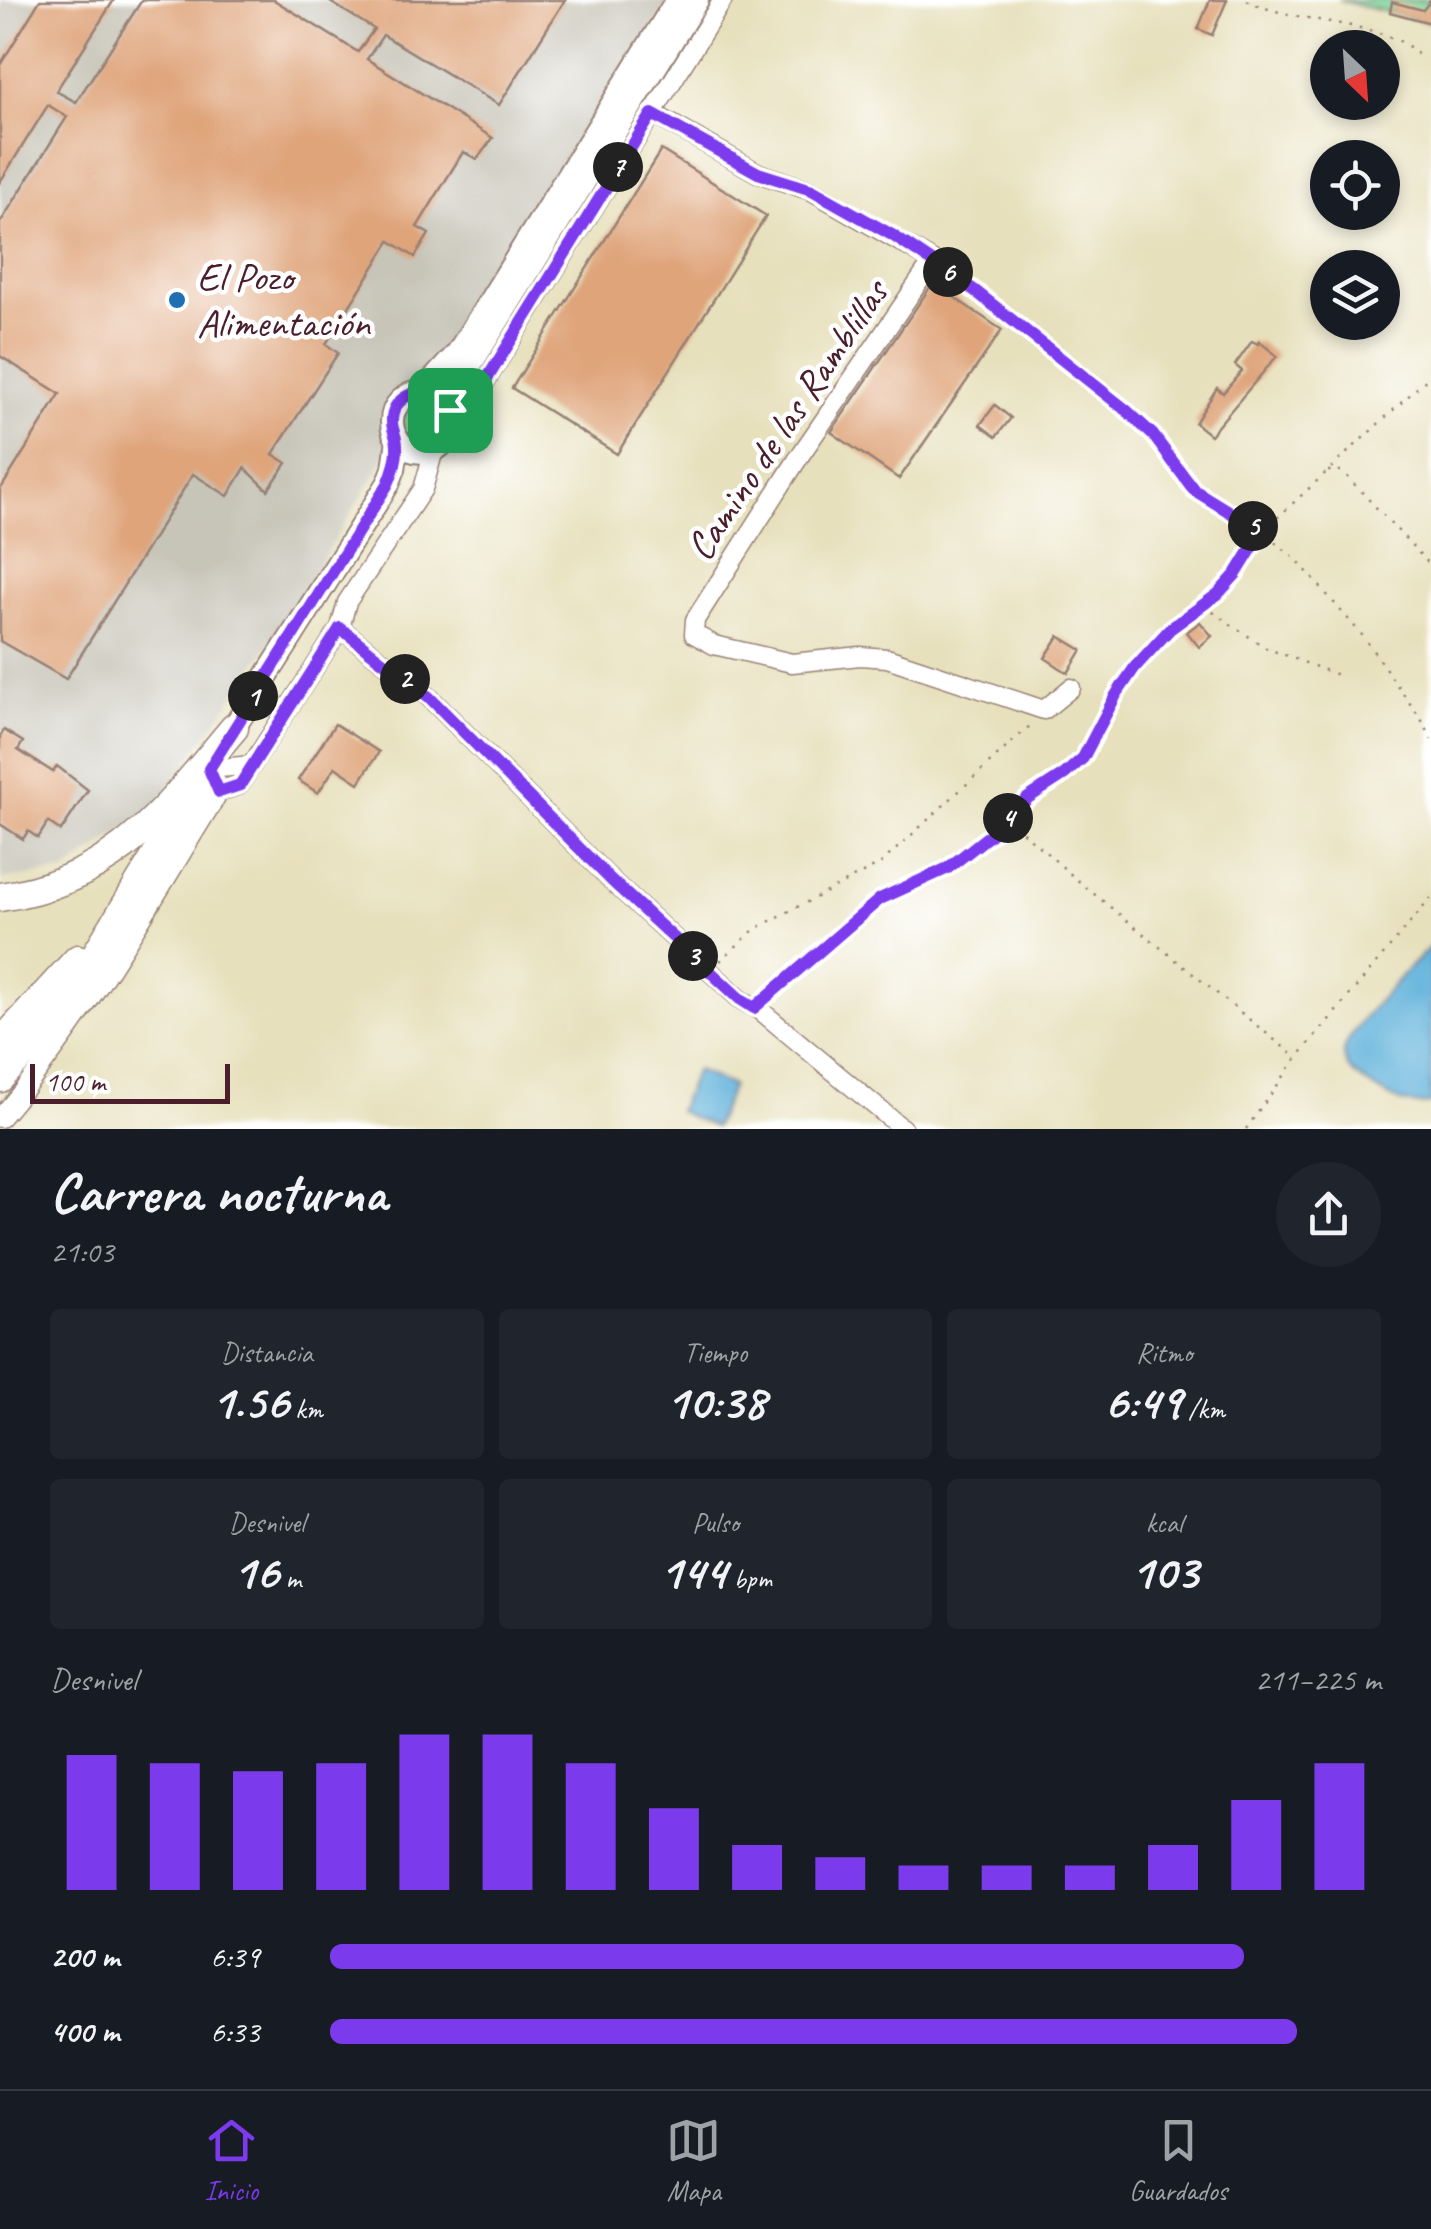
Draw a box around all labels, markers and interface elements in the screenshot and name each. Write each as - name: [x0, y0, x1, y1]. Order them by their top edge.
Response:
- north arrow: [1310, 30, 1400, 120]
- map controls: [1310, 30, 1400, 340]
- button: locate: [1310, 140, 1400, 230]
- pin: 7: [593, 142, 643, 192]
- text: 7: [612, 149, 624, 184]
- pin: 6: [923, 247, 973, 297]
- button: layers: [1310, 250, 1400, 340]
- place label: El Pozo Alimentación: [197, 252, 371, 348]
- text: 6: [941, 254, 955, 289]
- street label: Camino de las Ramblillas: [675, 268, 901, 570]
- marker: El Pozo Alimentación: [166, 289, 188, 311]
- pin: [408, 368, 493, 453]
- icon: arrive: [423, 383, 478, 438]
- pin: 5: [1228, 501, 1278, 551]
- text: 5: [1247, 508, 1259, 543]
- pin: 2: [380, 654, 430, 704]
- text: 2: [399, 661, 411, 696]
- pin: 1: [228, 671, 278, 721]
- text: 1: [247, 678, 259, 713]
- pin: 4: [983, 793, 1033, 843]
- text: 4: [1002, 800, 1014, 835]
- pin: 3: [668, 931, 718, 981]
- text: 3: [687, 938, 699, 973]
- scale bar: [30, 1059, 230, 1104]
- text: 100 m: [45, 1064, 105, 1099]
- text: Carrera nocturna: [50, 1158, 387, 1228]
- button: share: [1276, 1162, 1381, 1267]
- text: 21:03: [50, 1231, 114, 1272]
- text: Distancia: [221, 1335, 313, 1370]
- text: Tiempo: [684, 1335, 747, 1370]
- text: Ritmo: [1136, 1335, 1192, 1370]
- text: 1.56: [211, 1370, 289, 1433]
- text: 10:38: [666, 1370, 765, 1433]
- text: 6:49: [1104, 1370, 1181, 1433]
- text: km: [289, 1391, 323, 1426]
- text: /km: [1181, 1391, 1225, 1426]
- text: Desnivel: [229, 1505, 305, 1540]
- text: Pulso: [692, 1505, 739, 1540]
- text: kcal: [1146, 1505, 1183, 1540]
- text: 16: [233, 1540, 279, 1603]
- text: 144: [659, 1540, 727, 1603]
- text: 103: [1130, 1540, 1198, 1603]
- text: m: [279, 1561, 301, 1596]
- text: bpm: [727, 1561, 772, 1596]
- text: Desnivel: [50, 1659, 137, 1700]
- text: 211–225 m: [1255, 1659, 1381, 1700]
- text: 200 m: [50, 1936, 119, 1977]
- text: 6:39: [210, 1936, 260, 1977]
- text: 400 m: [50, 2011, 119, 2052]
- text: 6:33: [210, 2011, 260, 2052]
- tab: Inicio: [204, 2113, 259, 2208]
- tab: Mapa: [666, 2113, 721, 2208]
- tab: Guardados: [1129, 2113, 1227, 2208]

